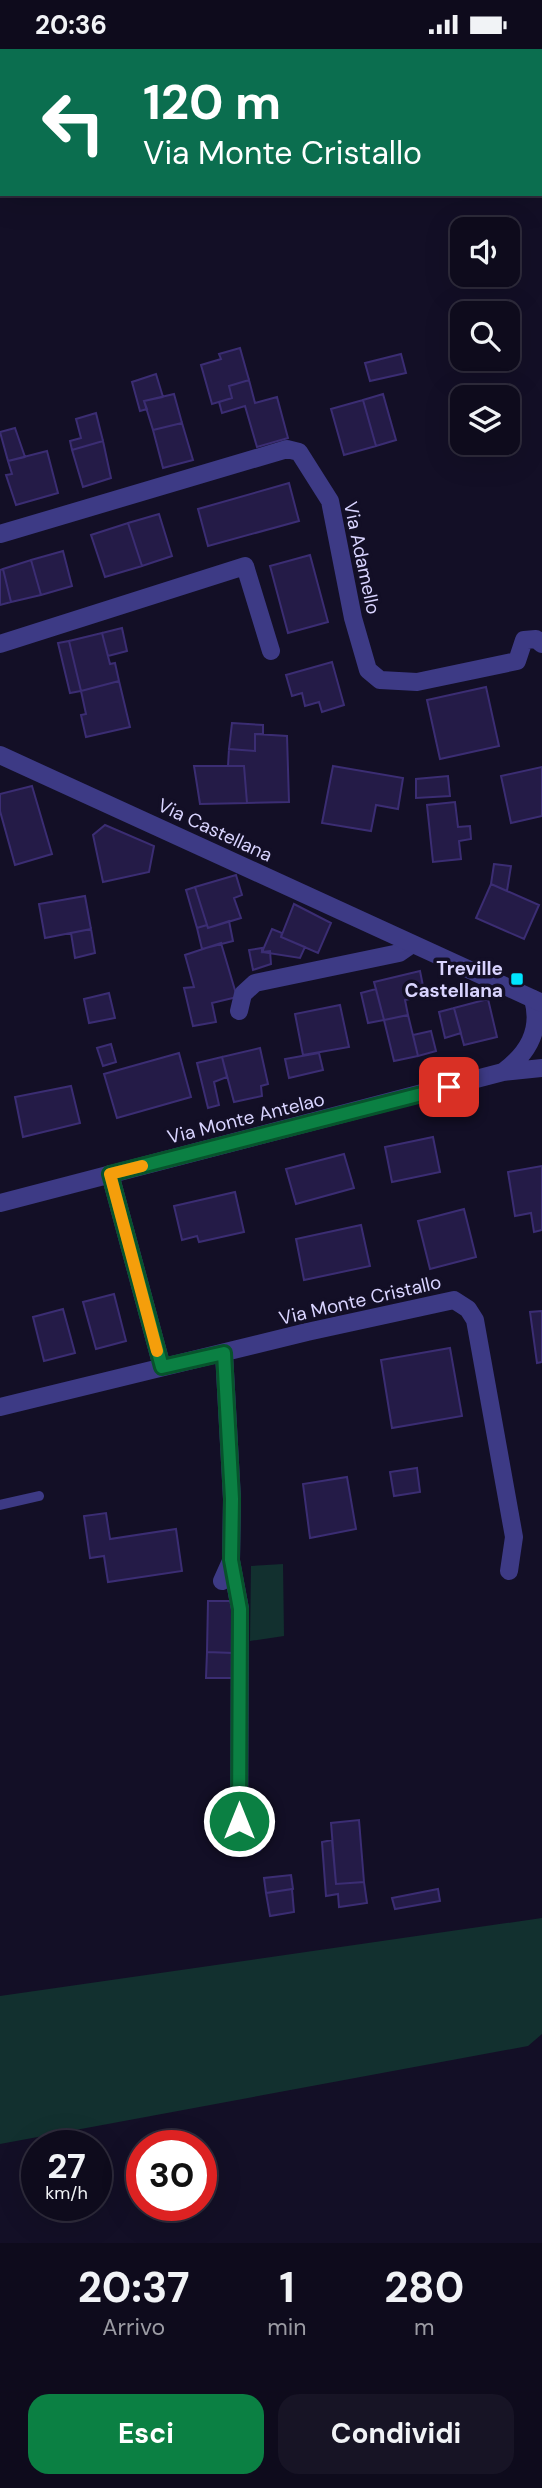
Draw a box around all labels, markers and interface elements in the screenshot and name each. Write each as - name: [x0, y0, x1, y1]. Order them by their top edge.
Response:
- text: 20:36: [35, 8, 107, 42]
- text: 120 m: [143, 70, 281, 134]
- icon: left: [28, 77, 119, 168]
- text: Via Monte Cristallo: [143, 132, 422, 174]
- map controls: [450, 217, 520, 455]
- button: sound: [450, 217, 520, 287]
- button: search: [450, 301, 520, 371]
- button: layers: [450, 385, 520, 455]
- street label: Via Adamello: [338, 499, 386, 617]
- street label: Via Castellana: [154, 793, 276, 867]
- place label: Treville Castellana: [404, 956, 503, 1003]
- marker: Treville Castellana: [509, 971, 525, 987]
- pin: [419, 1057, 479, 1117]
- icon: arrive: [430, 1068, 468, 1106]
- street label: Via Monte Antelao: [165, 1086, 327, 1150]
- street label: Via Monte Cristallo: [276, 1269, 444, 1331]
- position arrow: [202, 1784, 276, 1858]
- speed limit sign: 30: [126, 2130, 217, 2221]
- text: 27: [47, 2143, 86, 2189]
- text: km/h: [45, 2181, 88, 2205]
- text: 20:37: [78, 2260, 190, 2315]
- text: 1: [279, 2260, 295, 2315]
- text: 280: [384, 2260, 464, 2315]
- text: Arrivo: [102, 2312, 165, 2342]
- text: min: [267, 2312, 306, 2342]
- text: m: [414, 2312, 434, 2342]
- button: Esci: [28, 2394, 264, 2474]
- button: Condividi: [278, 2394, 514, 2474]

